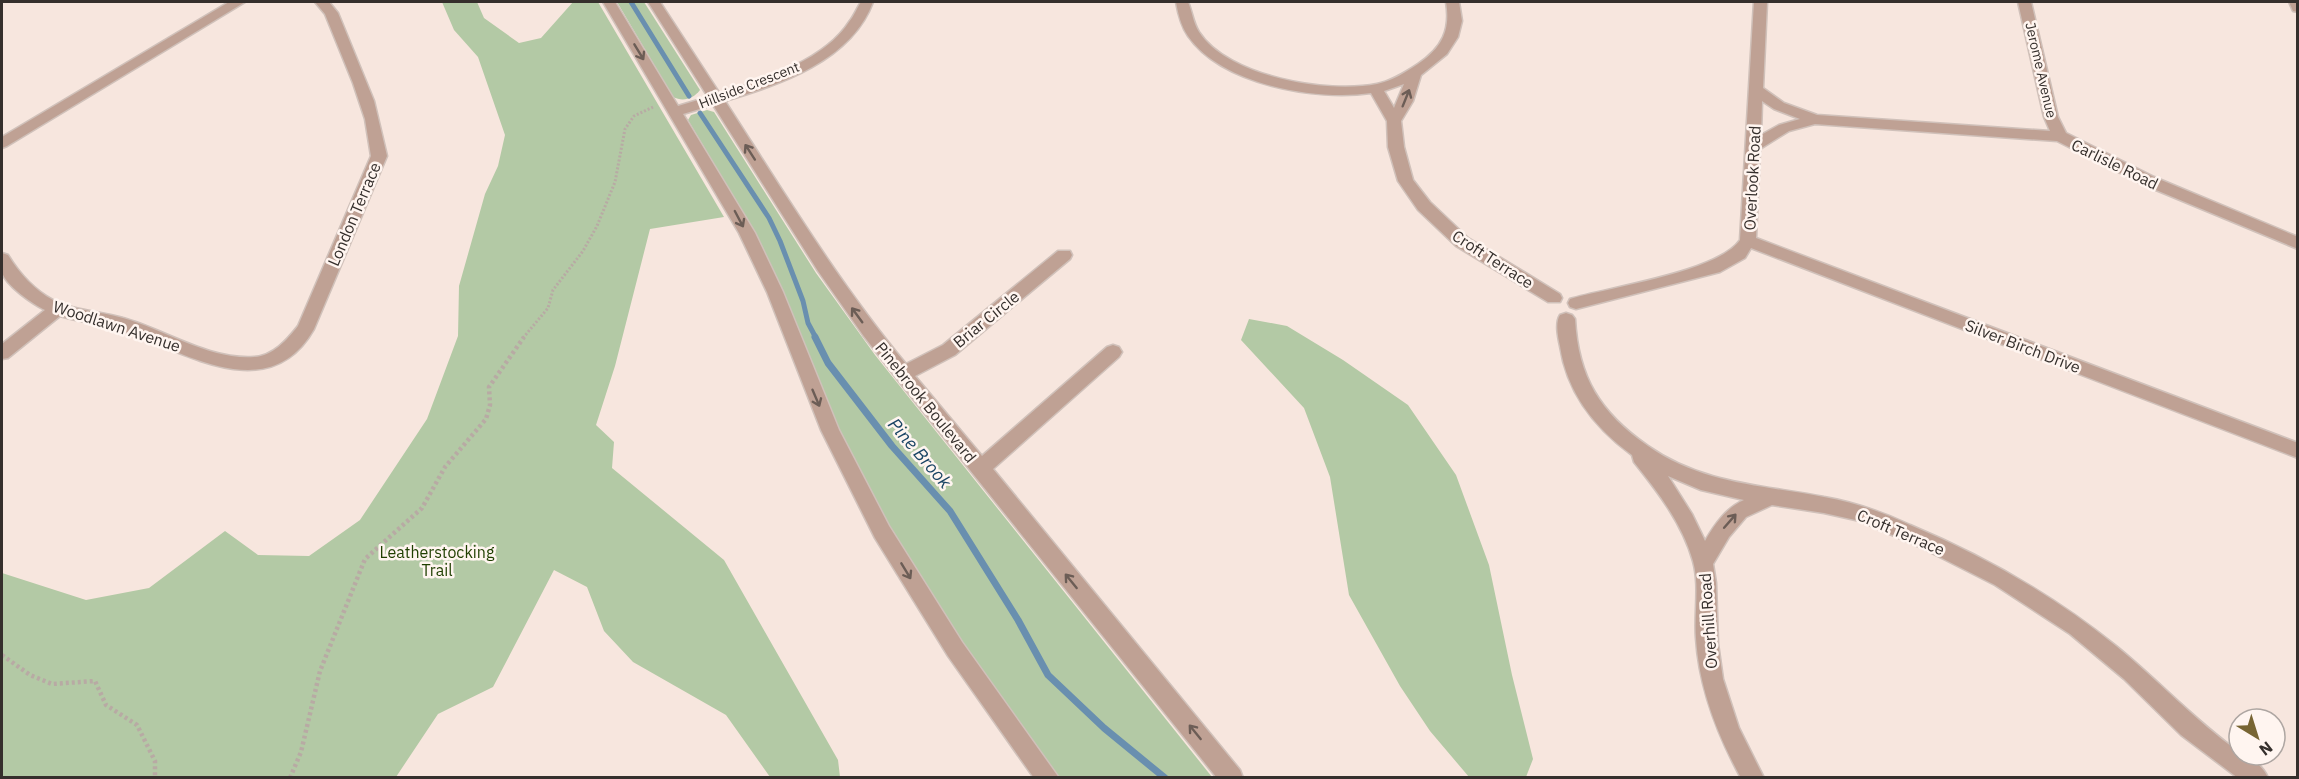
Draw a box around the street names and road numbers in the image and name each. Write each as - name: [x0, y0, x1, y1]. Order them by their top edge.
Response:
- street label: Jerome Avenue: [2021, 20, 2061, 120]
- street label: Hillside Crescent: [696, 58, 802, 112]
- street label: Overlook Road: [1739, 125, 1765, 231]
- street label: Carlisle Road: [2068, 134, 2162, 194]
- street label: London Terrace: [323, 159, 385, 269]
- street label: Croft Terrace: [1449, 225, 1538, 293]
- street label: Briar Circle: [949, 286, 1023, 352]
- street label: Woodlawn Avenue: [51, 296, 183, 356]
- street label: Silver Birch Drive: [1962, 315, 2084, 377]
- street label: Pinebrook Boulevard: [871, 338, 981, 466]
- street label: Croft Terrace: [1854, 505, 1948, 559]
- street label: Overhill Road: [1695, 572, 1721, 670]

